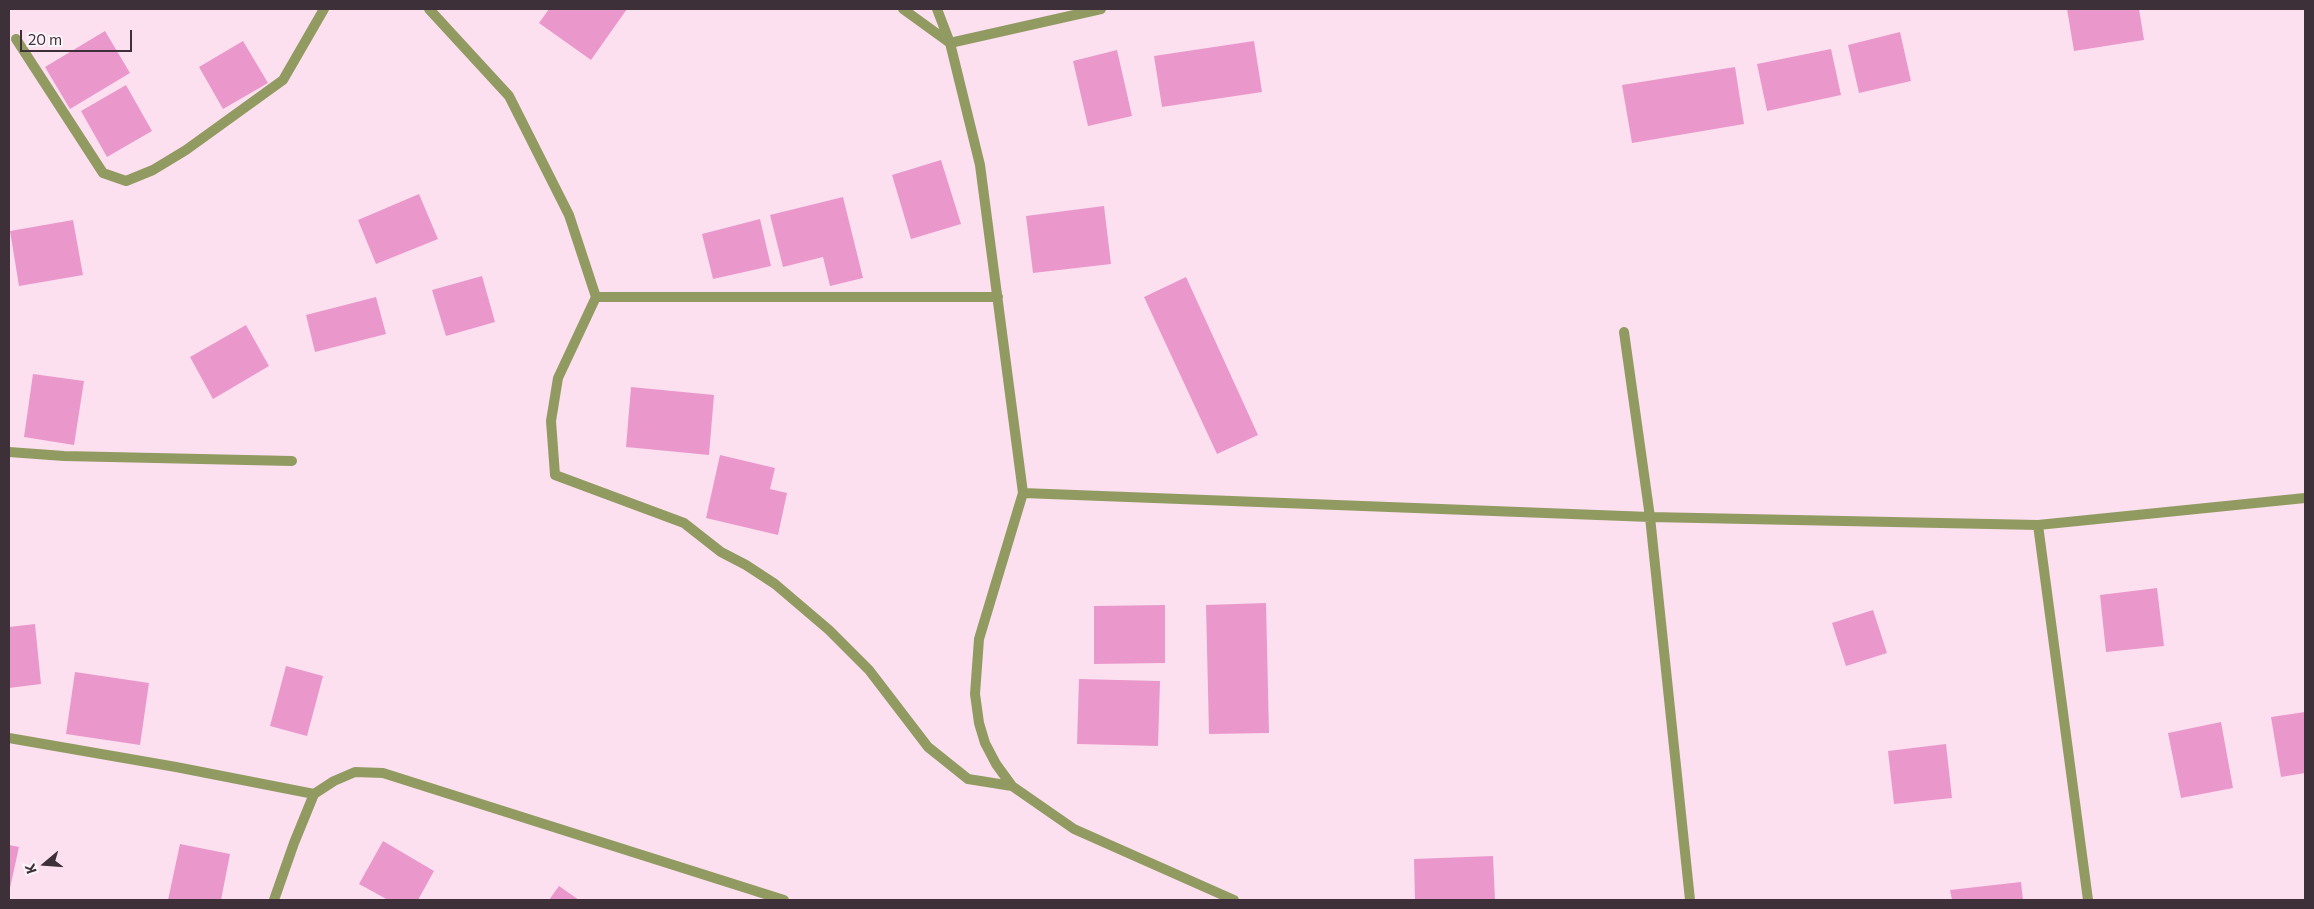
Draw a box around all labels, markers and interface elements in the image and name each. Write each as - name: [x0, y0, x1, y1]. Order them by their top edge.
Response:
- scale bar: [22, 20, 135, 52]
- text: 20 m: [28, 30, 62, 48]
- north arrow: [20, 839, 70, 889]
- text: K: [21, 862, 40, 876]

